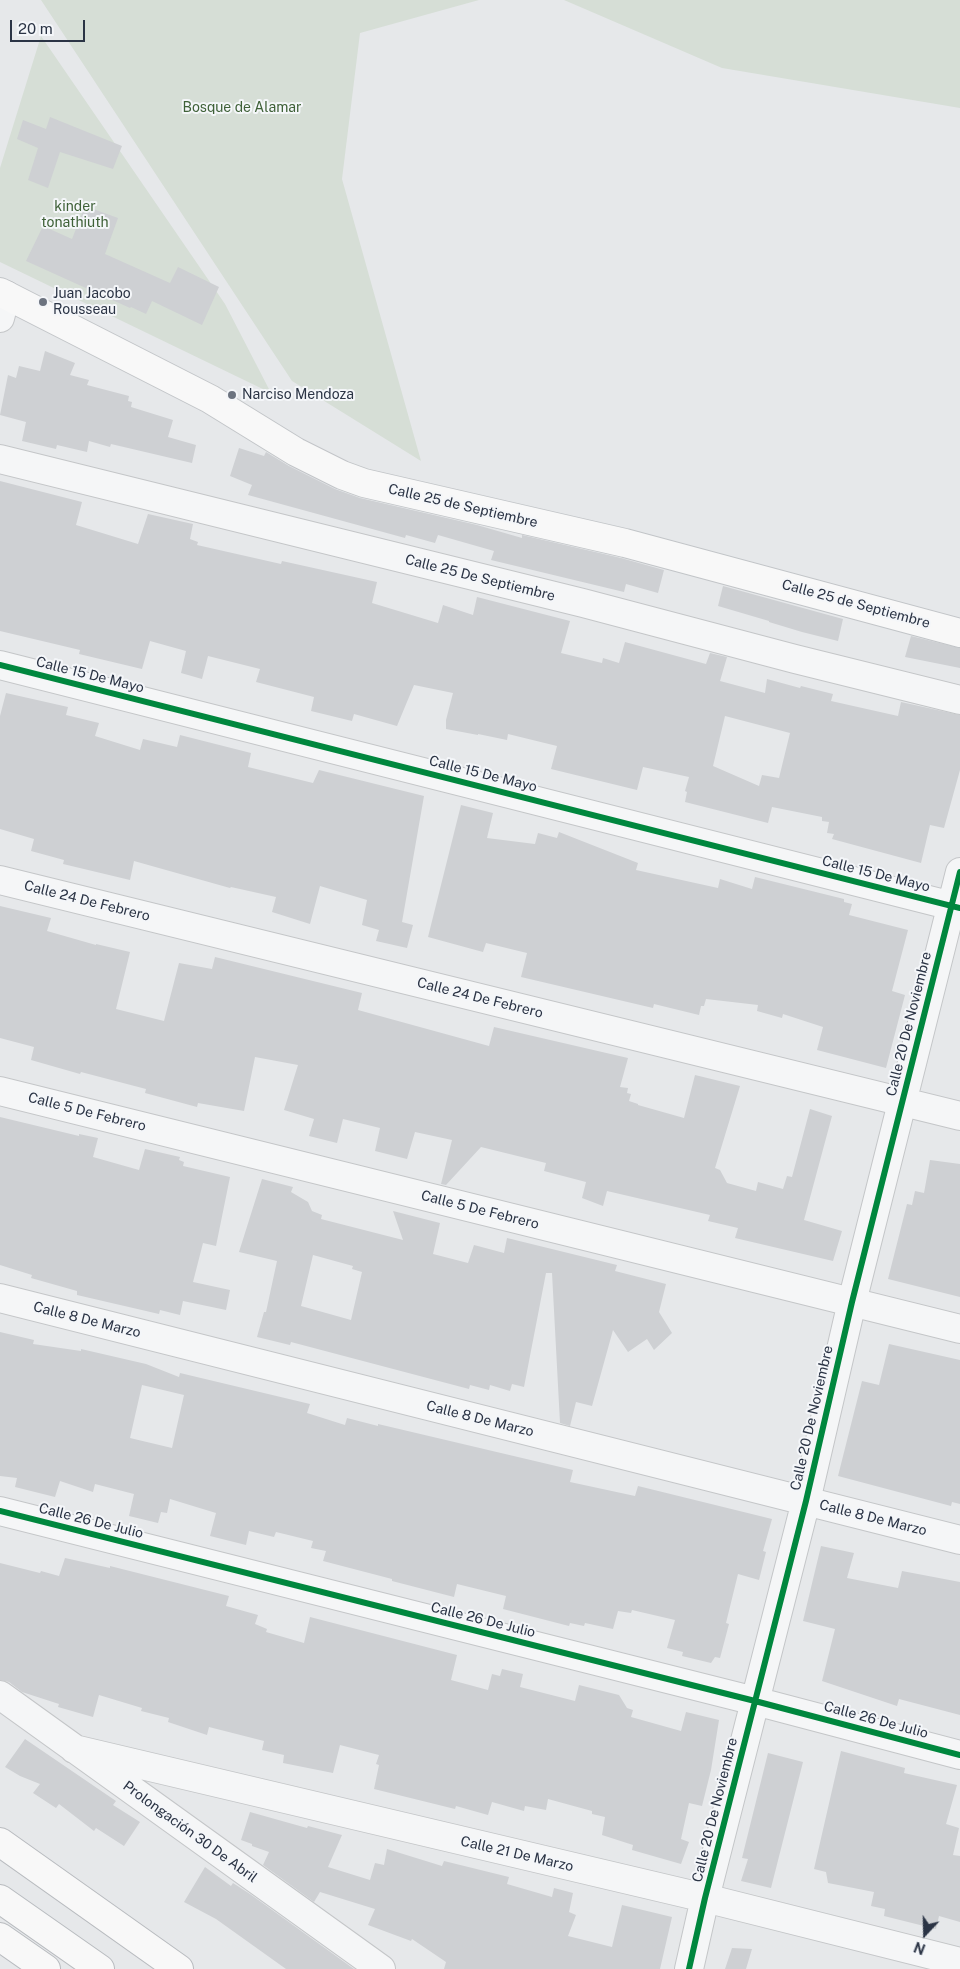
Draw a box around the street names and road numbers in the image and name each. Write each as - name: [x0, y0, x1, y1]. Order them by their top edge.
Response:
- street label: Calle 25 de Septiembre: [387, 481, 539, 531]
- street label: Calle 25 De Septiembre: [403, 551, 557, 605]
- street label: Calle 25 de Septiembre: [780, 576, 932, 632]
- street label: Calle 15 De Mayo: [34, 653, 146, 697]
- street label: Calle 15 De Mayo: [427, 752, 539, 796]
- street label: Calle 15 De Mayo: [820, 852, 932, 896]
- street label: Calle 24 De Febrero: [22, 877, 152, 925]
- street label: Calle 20 De Noviembre: [883, 950, 935, 1098]
- street label: Calle 24 De Febrero: [415, 974, 545, 1022]
- street label: Calle 5 De Febrero: [26, 1089, 148, 1135]
- street label: Calle 5 De Febrero: [419, 1187, 541, 1233]
- street label: Calle 8 De Marzo: [31, 1299, 143, 1341]
- street label: Calle 20 De Noviembre: [787, 1344, 837, 1492]
- street label: Calle 8 De Marzo: [424, 1398, 536, 1440]
- street label: Calle 8 De Marzo: [817, 1497, 929, 1539]
- street label: Calle 26 De Julio: [37, 1500, 145, 1542]
- street label: Calle 26 De Julio: [429, 1599, 537, 1641]
- street label: Calle 26 De Julio: [822, 1698, 930, 1742]
- street label: Calle 20 De Noviembre: [689, 1736, 741, 1884]
- street label: Prolongación 30 De Abril: [120, 1778, 260, 1886]
- street label: Calle 21 De Marzo: [459, 1833, 575, 1875]

